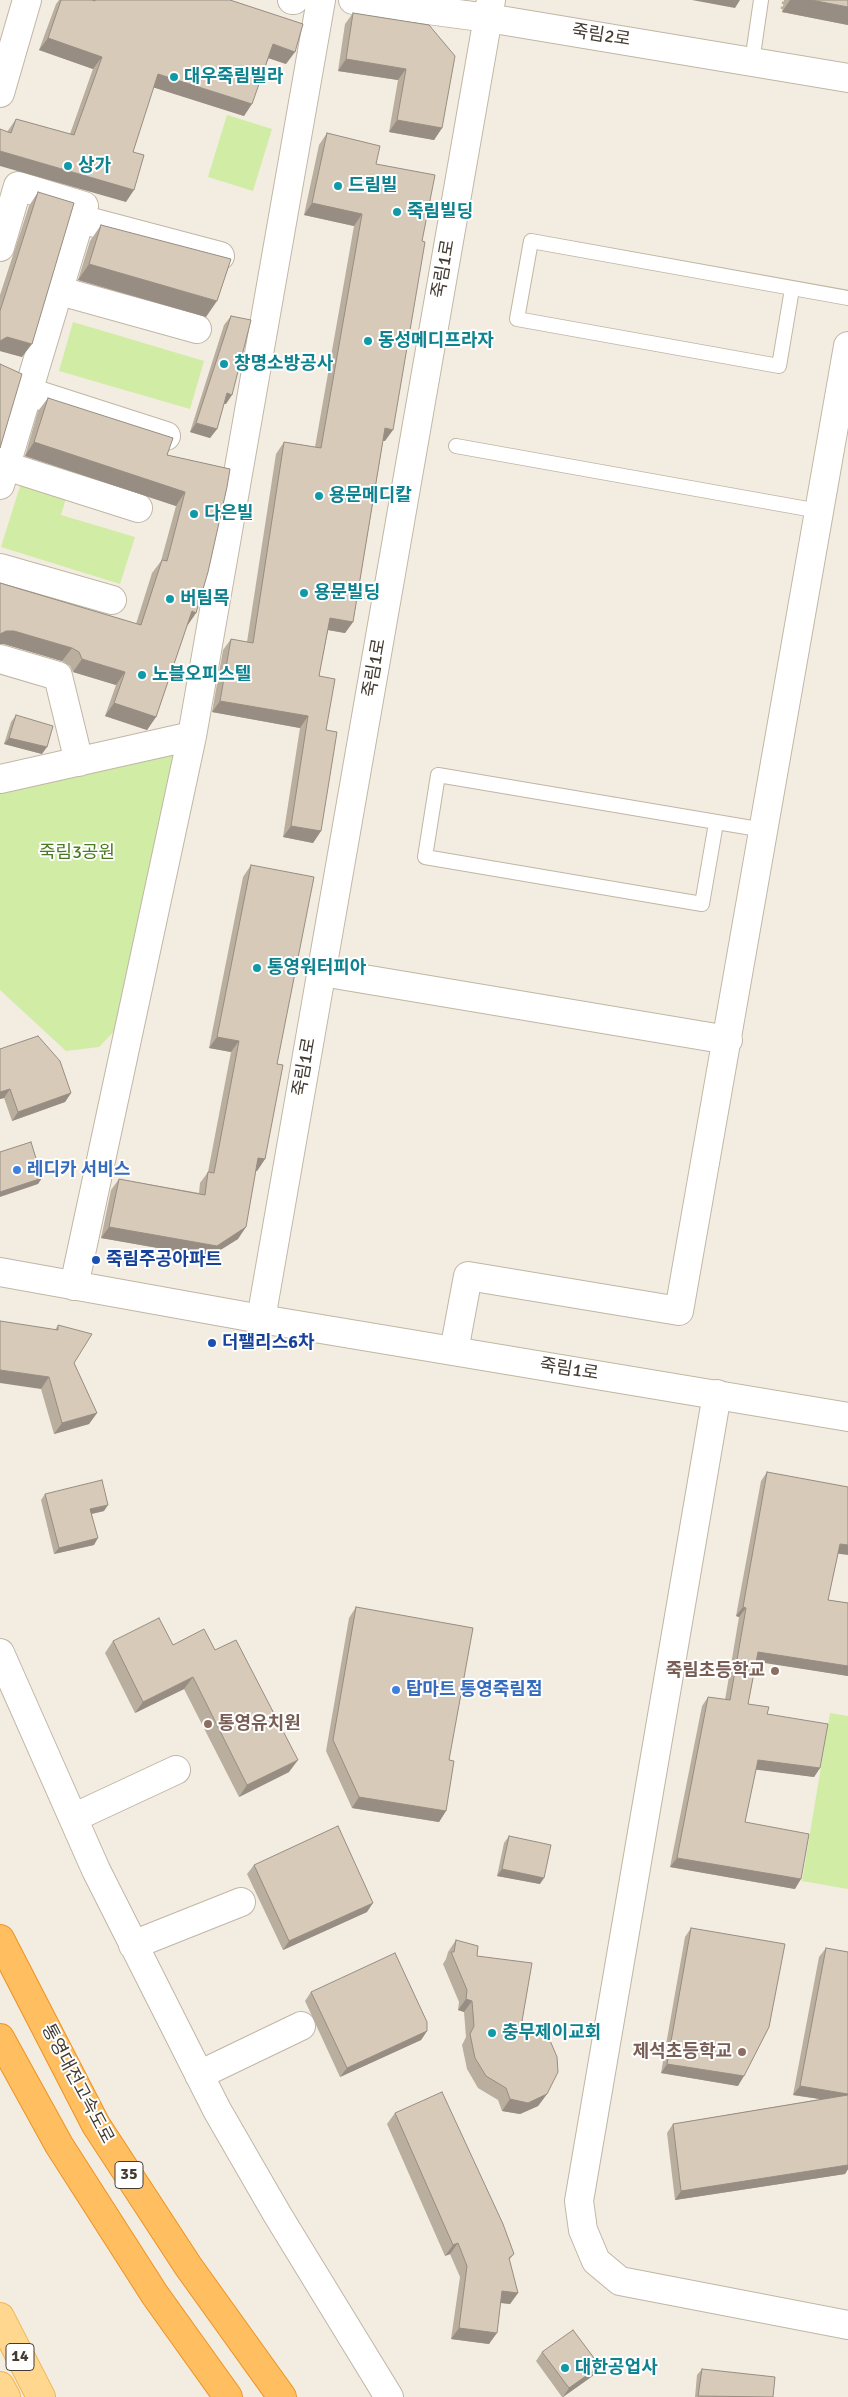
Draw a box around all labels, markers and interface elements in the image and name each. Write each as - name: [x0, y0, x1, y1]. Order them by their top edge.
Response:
- street label: 죽림2로: [570, 21, 632, 51]
- place label: 대우죽림빌라: [184, 66, 283, 88]
- marker: 대우죽림빌라: [168, 71, 180, 83]
- place label: 상가: [78, 155, 111, 177]
- marker: 상가: [62, 160, 74, 172]
- place label: 드림빌: [348, 175, 398, 197]
- marker: 드림빌: [332, 180, 344, 192]
- place label: 죽림빌딩: [407, 201, 473, 223]
- marker: 죽림빌딩: [391, 206, 403, 218]
- street label: 죽림1로: [428, 238, 460, 300]
- place label: 동성메디프라자: [378, 330, 494, 352]
- marker: 동성메디프라자: [362, 335, 374, 347]
- place label: 창명소방공사: [234, 353, 333, 375]
- marker: 창명소방공사: [218, 358, 230, 370]
- place label: 용문메디칼: [329, 485, 412, 507]
- marker: 용문메디칼: [313, 490, 325, 502]
- place label: 다은빌: [204, 503, 254, 525]
- marker: 다은빌: [188, 508, 200, 520]
- place label: 용문빌딩: [314, 582, 380, 604]
- marker: 용문빌딩: [298, 587, 310, 599]
- place label: 버팀목: [180, 588, 230, 610]
- marker: 버팀목: [164, 593, 176, 605]
- street label: 죽림1로: [359, 637, 391, 699]
- place label: 노블오피스텔: [152, 664, 251, 686]
- marker: 노블오피스텔: [136, 669, 148, 681]
- park label: 죽림3공원: [39, 842, 115, 864]
- place label: 통영워터피아: [267, 957, 366, 979]
- marker: 통영워터피아: [251, 962, 263, 974]
- street label: 죽림1로: [289, 1036, 321, 1098]
- place label: 레디카 서비스: [27, 1159, 130, 1181]
- marker: 레디카 서비스: [11, 1164, 23, 1176]
- place label: 죽림주공아파트: [106, 1249, 222, 1271]
- marker: 죽림주공아파트: [90, 1254, 102, 1266]
- place label: 더팰리스6차: [222, 1332, 315, 1354]
- marker: 더팰리스6차: [206, 1337, 218, 1349]
- street label: 죽림1로: [538, 1355, 600, 1385]
- place label: 죽림초등학교: [666, 1660, 765, 1682]
- marker: 죽림초등학교: [769, 1665, 781, 1677]
- place label: 탑마트 통영죽림점: [406, 1679, 542, 1701]
- marker: 탑마트 통영죽림점: [390, 1684, 402, 1696]
- place label: 통영유치원: [218, 1713, 301, 1735]
- marker: 통영유치원: [202, 1718, 214, 1730]
- street label: 통영대전고속도로: [36, 2020, 118, 2148]
- place label: 충무제이교회: [502, 2022, 601, 2044]
- marker: 충무제이교회: [486, 2027, 498, 2039]
- place label: 제석초등학교: [633, 2041, 732, 2063]
- marker: 제석초등학교: [736, 2046, 748, 2058]
- road number: 35: [115, 2162, 143, 2188]
- road number: 14: [6, 2344, 34, 2370]
- place label: 대한공업사: [575, 2357, 658, 2379]
- marker: 대한공업사: [559, 2362, 571, 2374]

